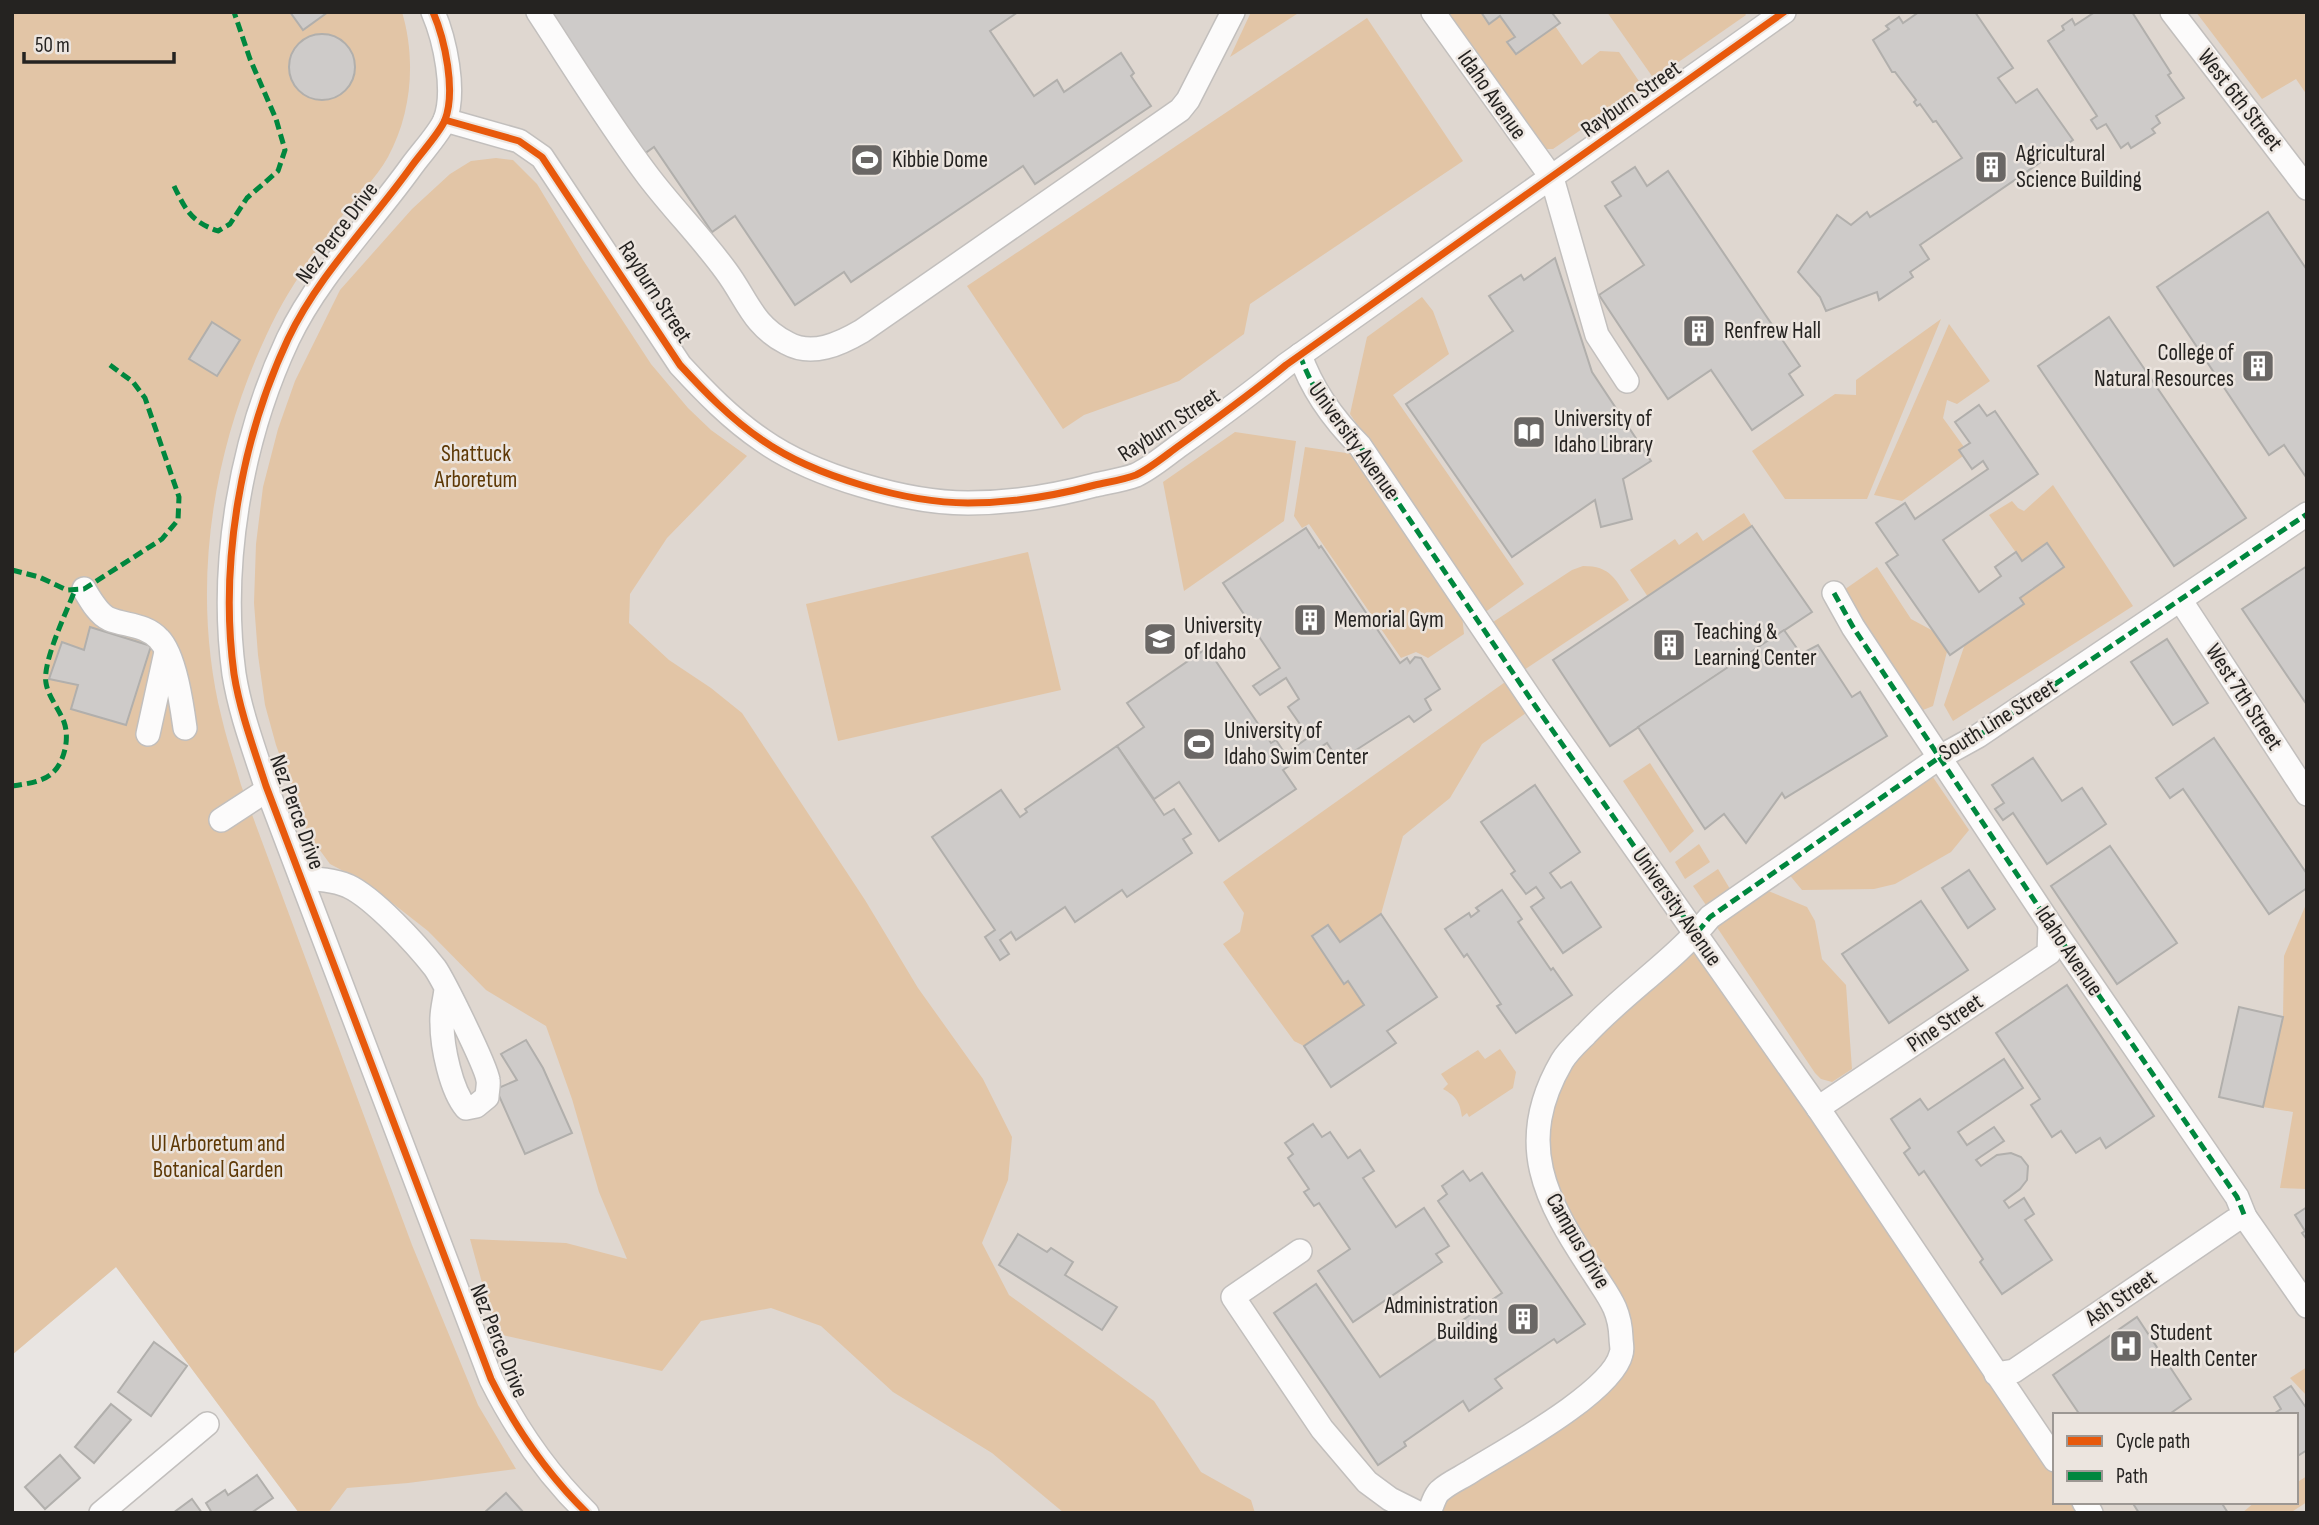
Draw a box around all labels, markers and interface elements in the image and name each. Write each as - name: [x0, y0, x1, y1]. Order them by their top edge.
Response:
- scale bar: [24, 21, 175, 65]
- text: 50 m: [35, 33, 70, 58]
- street label: West 6th Street: [2191, 43, 2289, 157]
- street label: Idaho Avenue: [1451, 45, 1533, 145]
- street label: Rayburn Street: [1576, 54, 1686, 144]
- place label: Agricultural Science Building: [2015, 140, 2142, 194]
- sports icon: Kibbie Dome: [848, 141, 886, 179]
- place label: Kibbie Dome: [892, 146, 988, 174]
- building icon: Agricultural Science Building: [1972, 148, 2010, 186]
- street label: Nez Perce Drive: [290, 177, 384, 289]
- street label: Rayburn Street: [612, 236, 698, 348]
- building icon: Renfrew Hall: [1680, 312, 1718, 350]
- place label: Renfrew Hall: [1724, 317, 1821, 345]
- place label: College of Natural Resources: [2094, 339, 2234, 393]
- building icon: College of Natural Resources: [2239, 347, 2277, 385]
- street label: University Avenue: [1302, 377, 1406, 505]
- street label: Rayburn Street: [1113, 382, 1225, 468]
- place label: University of Idaho Library: [1554, 405, 1653, 459]
- library icon: University of Idaho Library: [1510, 413, 1548, 451]
- park label: Shattuck Arboretum: [434, 440, 517, 494]
- building icon: Memorial Gym: [1291, 601, 1329, 639]
- place label: Memorial Gym: [1334, 606, 1444, 634]
- place label: University of Idaho: [1184, 612, 1262, 666]
- place label: Teaching & Learning Center: [1694, 618, 1817, 672]
- school or university icon: University of Idaho: [1141, 620, 1179, 658]
- building icon: Teaching & Learning Center: [1650, 626, 1688, 664]
- street label: West 7th Street: [2199, 639, 2289, 755]
- street label: South Line Street: [1934, 673, 2062, 767]
- place label: University of Idaho Swim Center: [1224, 717, 1369, 771]
- sports icon: University of Idaho Swim Center: [1180, 725, 1218, 763]
- street label: Nez Perce Drive: [263, 751, 331, 873]
- street label: University Avenue: [1626, 842, 1728, 972]
- street label: Idaho Avenue: [2029, 901, 2109, 1001]
- street label: Pine Street: [1902, 988, 1988, 1058]
- park label: UI Arboretum and Botanical Garden: [151, 1130, 285, 1184]
- street label: Campus Drive: [1539, 1188, 1617, 1294]
- street label: Ash Street: [2079, 1264, 2162, 1333]
- street label: Nez Perce Drive: [463, 1280, 535, 1402]
- place label: Administration Building: [1384, 1292, 1498, 1346]
- building icon: Administration Building: [1504, 1300, 1542, 1338]
- place label: Student Health Center: [2150, 1319, 2258, 1373]
- hospital icon: Student Health Center: [2107, 1327, 2145, 1365]
- legend: [2053, 1413, 2298, 1504]
- text: Cycle path: [2116, 1429, 2190, 1454]
- text: Path: [2116, 1464, 2148, 1489]

